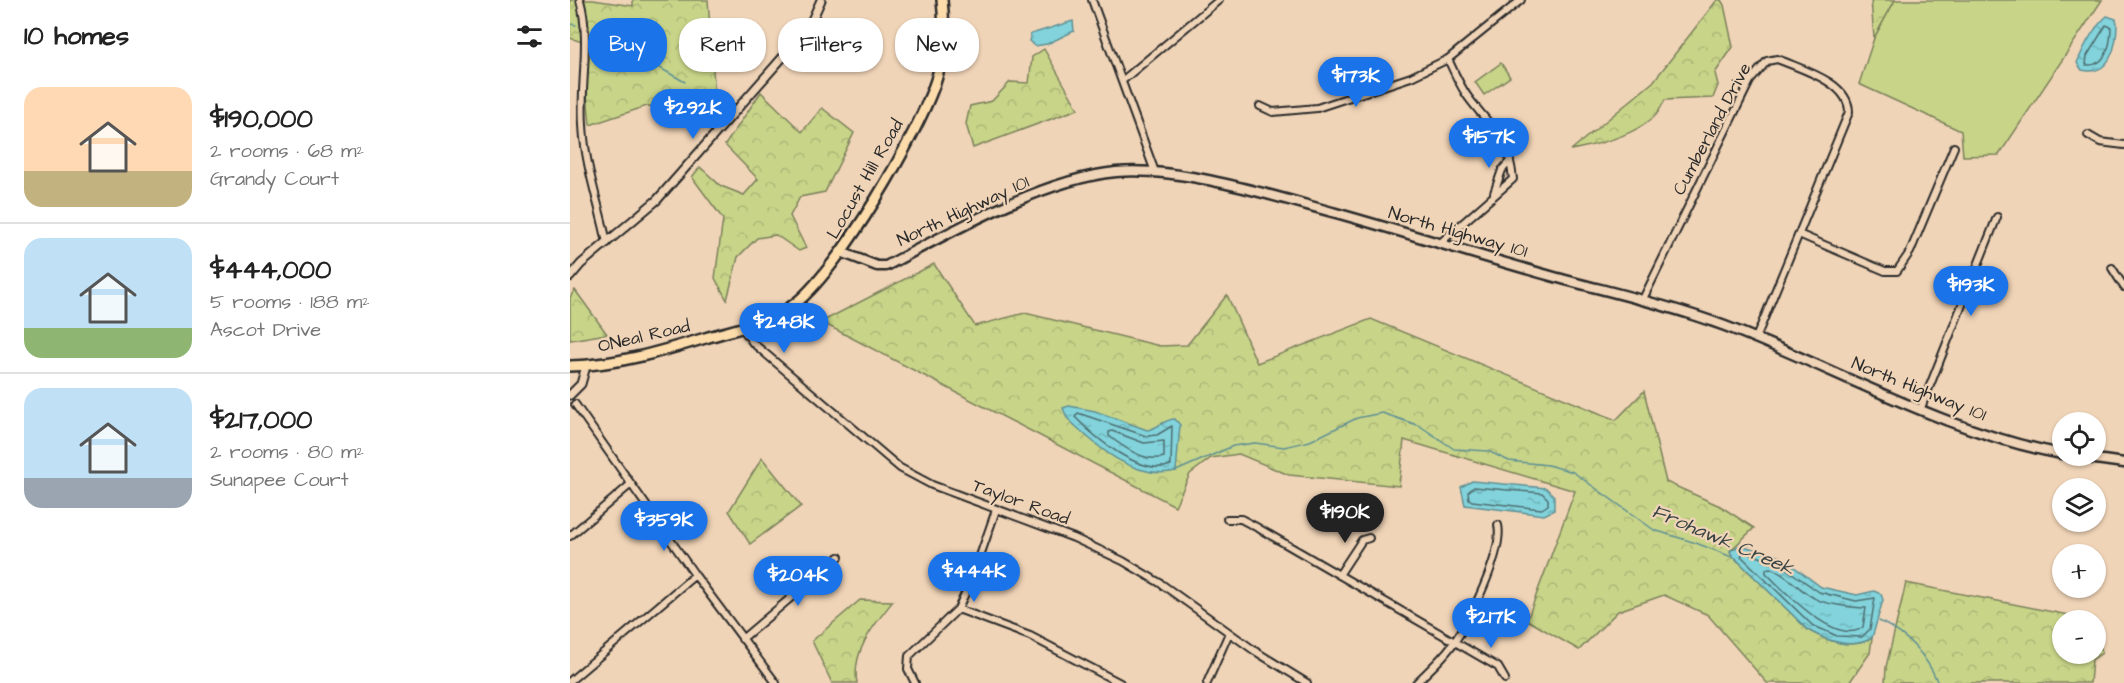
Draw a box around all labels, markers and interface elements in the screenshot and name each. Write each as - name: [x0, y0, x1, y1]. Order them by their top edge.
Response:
- text: 10 homes: [24, 18, 129, 54]
- chip: Buy: [588, 18, 667, 72]
- chip: Rent: [679, 18, 766, 72]
- chip: Filters: [778, 18, 883, 72]
- chip: New: [895, 18, 979, 72]
- icon: filters: [513, 20, 546, 53]
- pin: $173K: [1314, 57, 1398, 108]
- street label: Cumberland Drive: [1667, 58, 1758, 200]
- text: $173K: [1332, 62, 1380, 90]
- pin: $292K: [651, 89, 735, 140]
- text: $292K: [664, 94, 722, 122]
- text: $190,000: [210, 101, 313, 137]
- icon: home: [72, 111, 144, 183]
- street label: Locust Hill Road: [821, 115, 909, 243]
- pin: $157K: [1447, 118, 1531, 169]
- text: $157K: [1463, 123, 1515, 151]
- text: 2 rooms · 68 m²: [210, 137, 364, 165]
- text: Grandy Court: [210, 165, 339, 193]
- street label: North Highway 101: [893, 169, 1034, 254]
- street label: North Highway 101: [1385, 200, 1530, 265]
- text: $444,000: [210, 252, 331, 288]
- icon: home: [72, 262, 144, 334]
- pin: $193K: [1929, 266, 2013, 317]
- text: $193K: [1947, 271, 1995, 299]
- text: 5 rooms · 188 m²: [210, 288, 370, 316]
- pin: $248K: [742, 303, 826, 354]
- text: $248K: [753, 308, 815, 336]
- street label: ONeal Road: [596, 313, 692, 359]
- text: Ascot Drive: [210, 316, 321, 344]
- street label: North Highway 101: [1847, 351, 1990, 428]
- text: $217,000: [210, 402, 313, 438]
- icon: home: [72, 412, 144, 484]
- map controls: [2052, 412, 2106, 664]
- button: locate: [2052, 412, 2106, 466]
- text: 2 rooms · 80 m²: [210, 438, 364, 466]
- text: Sunapee Court: [210, 466, 349, 494]
- street label: Taylor Road: [969, 473, 1073, 532]
- button: layers: [2052, 478, 2106, 532]
- pin: $190K: [1303, 493, 1387, 544]
- water label: Frohawk Creek: [1648, 497, 1799, 583]
- text: $190K: [1320, 498, 1370, 526]
- pin: $359K: [622, 501, 706, 552]
- text: $359K: [635, 506, 693, 534]
- button: +: [2052, 544, 2106, 598]
- pin: $444K: [932, 552, 1016, 603]
- pin: $204K: [756, 556, 840, 607]
- text: $444K: [942, 557, 1006, 585]
- text: $204K: [768, 561, 828, 589]
- pin: $217K: [1449, 598, 1533, 649]
- text: $217K: [1466, 603, 1516, 631]
- button: −: [2052, 610, 2106, 664]

